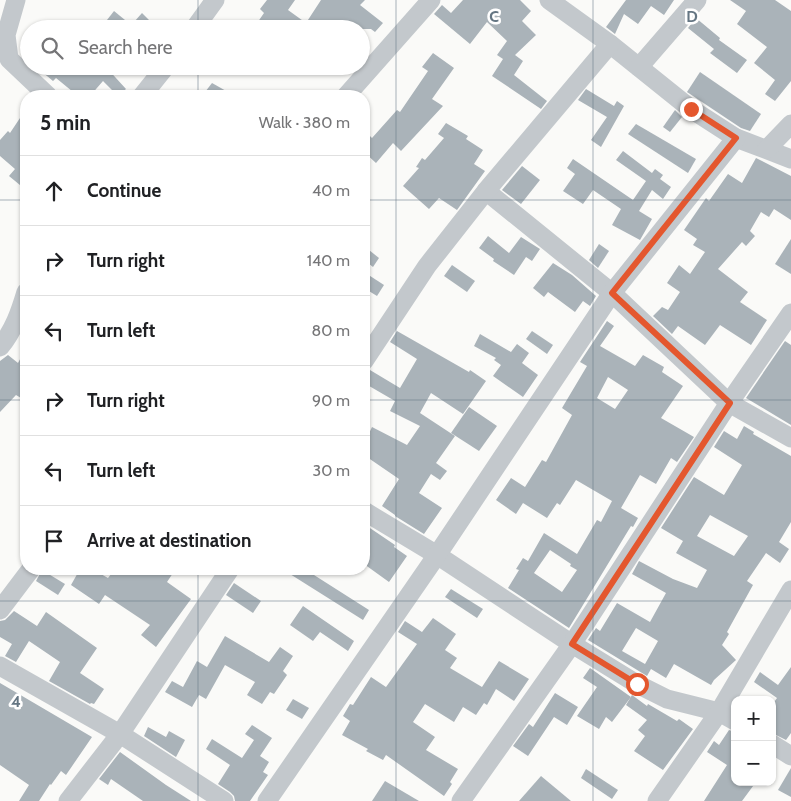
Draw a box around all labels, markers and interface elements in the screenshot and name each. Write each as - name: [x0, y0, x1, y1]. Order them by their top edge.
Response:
- text: C: [489, 7, 499, 26]
- text: D: [686, 7, 698, 26]
- search box: [20, 20, 370, 75]
- icon: search: [38, 34, 66, 62]
- text: Search here: [78, 36, 172, 59]
- route end: [680, 98, 703, 121]
- text: 5 min: [40, 110, 91, 135]
- text: Walk · 380 m: [259, 113, 350, 132]
- icon: ahead: [40, 177, 68, 205]
- text: Continue: [87, 179, 161, 202]
- text: 40 m: [312, 181, 350, 200]
- icon: right: [40, 247, 68, 275]
- text: Turn right: [87, 249, 165, 272]
- text: 140 m: [307, 251, 350, 270]
- icon: left: [40, 317, 68, 345]
- text: Turn left: [87, 319, 155, 342]
- text: 80 m: [312, 321, 350, 340]
- icon: right: [40, 387, 68, 415]
- text: Turn right: [87, 389, 165, 412]
- text: 90 m: [312, 391, 350, 410]
- icon: left: [40, 457, 68, 485]
- text: Turn left: [87, 459, 155, 482]
- text: 30 m: [313, 461, 350, 480]
- icon: arrive: [40, 527, 68, 555]
- text: Arrive at destination: [87, 529, 251, 552]
- route start: [626, 673, 649, 696]
- text: 4: [11, 692, 21, 711]
- map controls: [731, 696, 776, 786]
- button: +: [731, 696, 776, 741]
- button: −: [731, 741, 776, 786]

